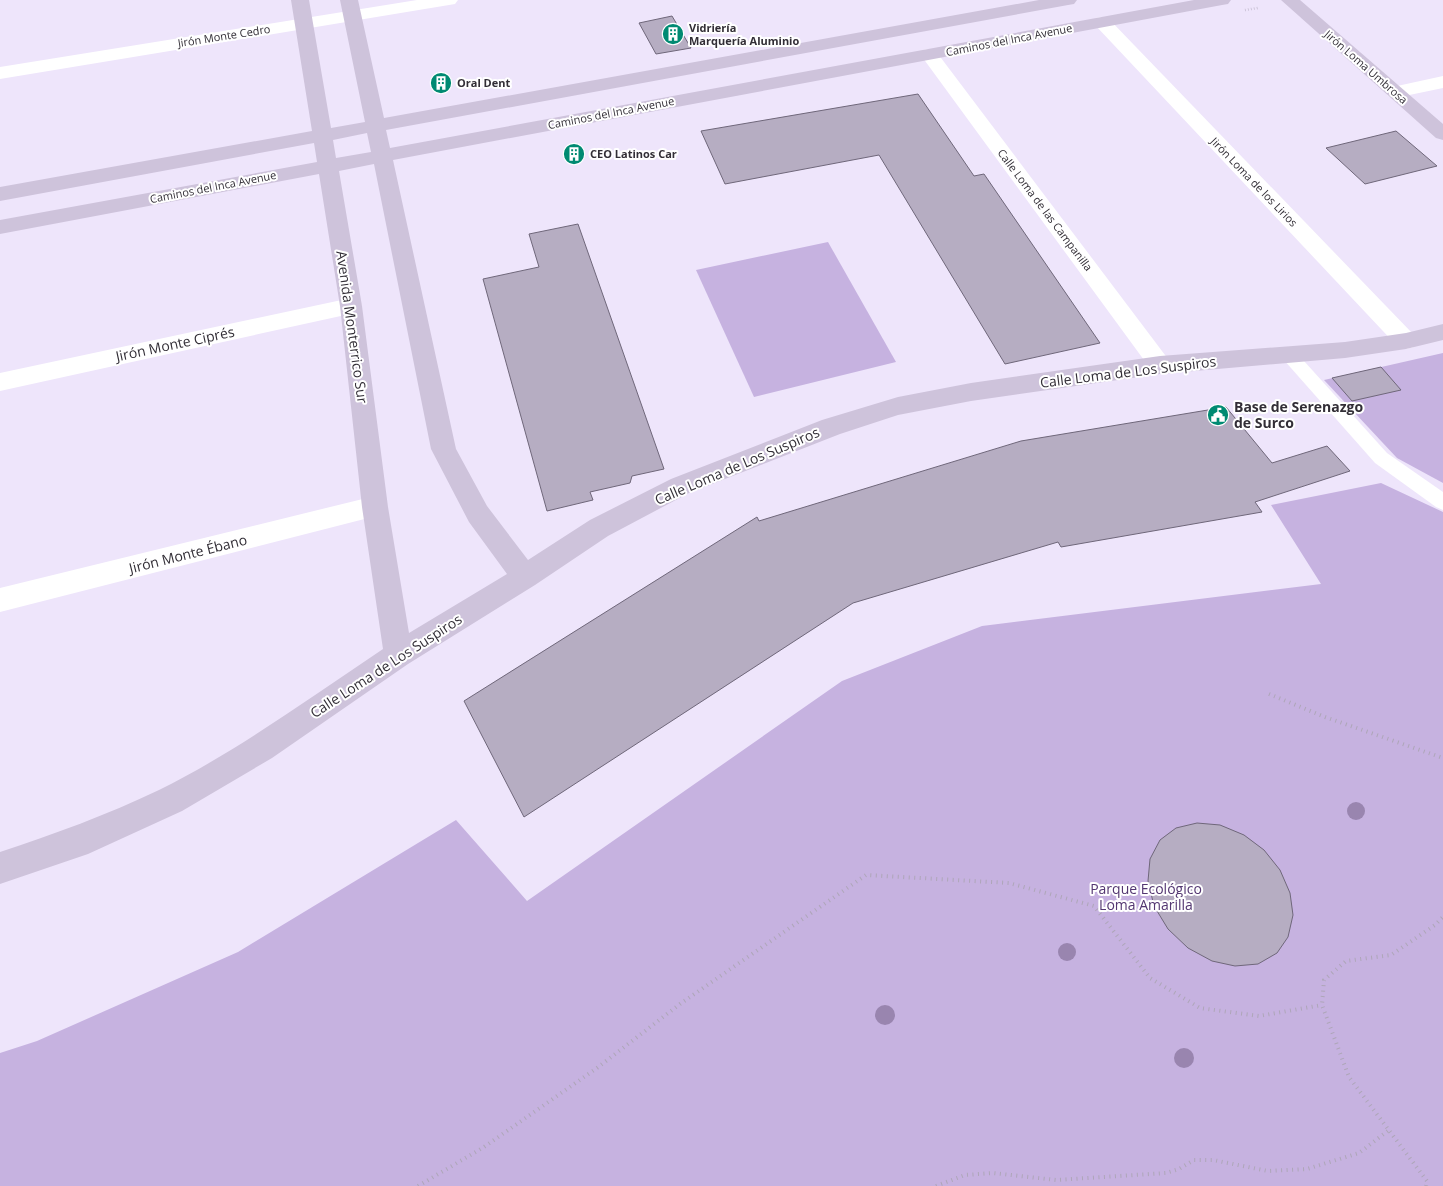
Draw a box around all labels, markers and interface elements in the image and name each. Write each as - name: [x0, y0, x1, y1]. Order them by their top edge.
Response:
- place label: Vidriería Marquería Aluminio: [689, 20, 799, 48]
- street label: Caminos del Inca Avenue: [944, 20, 1073, 59]
- street label: Jirón Monte Cedro: [176, 21, 272, 50]
- building icon: Vidriería Marquería Aluminio: [661, 22, 685, 46]
- street label: Jirón Loma Umbrosa: [1321, 26, 1411, 107]
- building icon: Oral Dent: [429, 71, 453, 95]
- place label: Oral Dent: [457, 75, 510, 90]
- street label: Caminos del Inca Avenue: [546, 93, 675, 132]
- street label: Jirón Loma de los Lirios: [1207, 133, 1301, 230]
- building icon: CEO Latinos Car: [562, 142, 586, 166]
- place label: CEO Latinos Car: [590, 146, 677, 161]
- street label: Calle Loma de las Campanilla: [995, 146, 1096, 274]
- street label: Caminos del Inca Avenue: [148, 167, 277, 206]
- street label: Avenida Monterrico Sur: [332, 249, 373, 405]
- street label: Jirón Monte Ciprés: [112, 322, 236, 366]
- street label: Calle Loma de Los Suspiros: [1039, 351, 1217, 392]
- place label: Base de Serenazgo de Surco: [1234, 397, 1364, 432]
- public building icon: Base de Serenazgo de Surco: [1206, 403, 1230, 427]
- street label: Calle Loma de Los Suspiros: [652, 422, 822, 509]
- street label: Jirón Monte Ébano: [125, 530, 249, 578]
- street label: Calle Loma de Los Suspiros: [306, 609, 465, 722]
- park label: Parque Ecológico Loma Amarilla: [1090, 879, 1202, 914]

